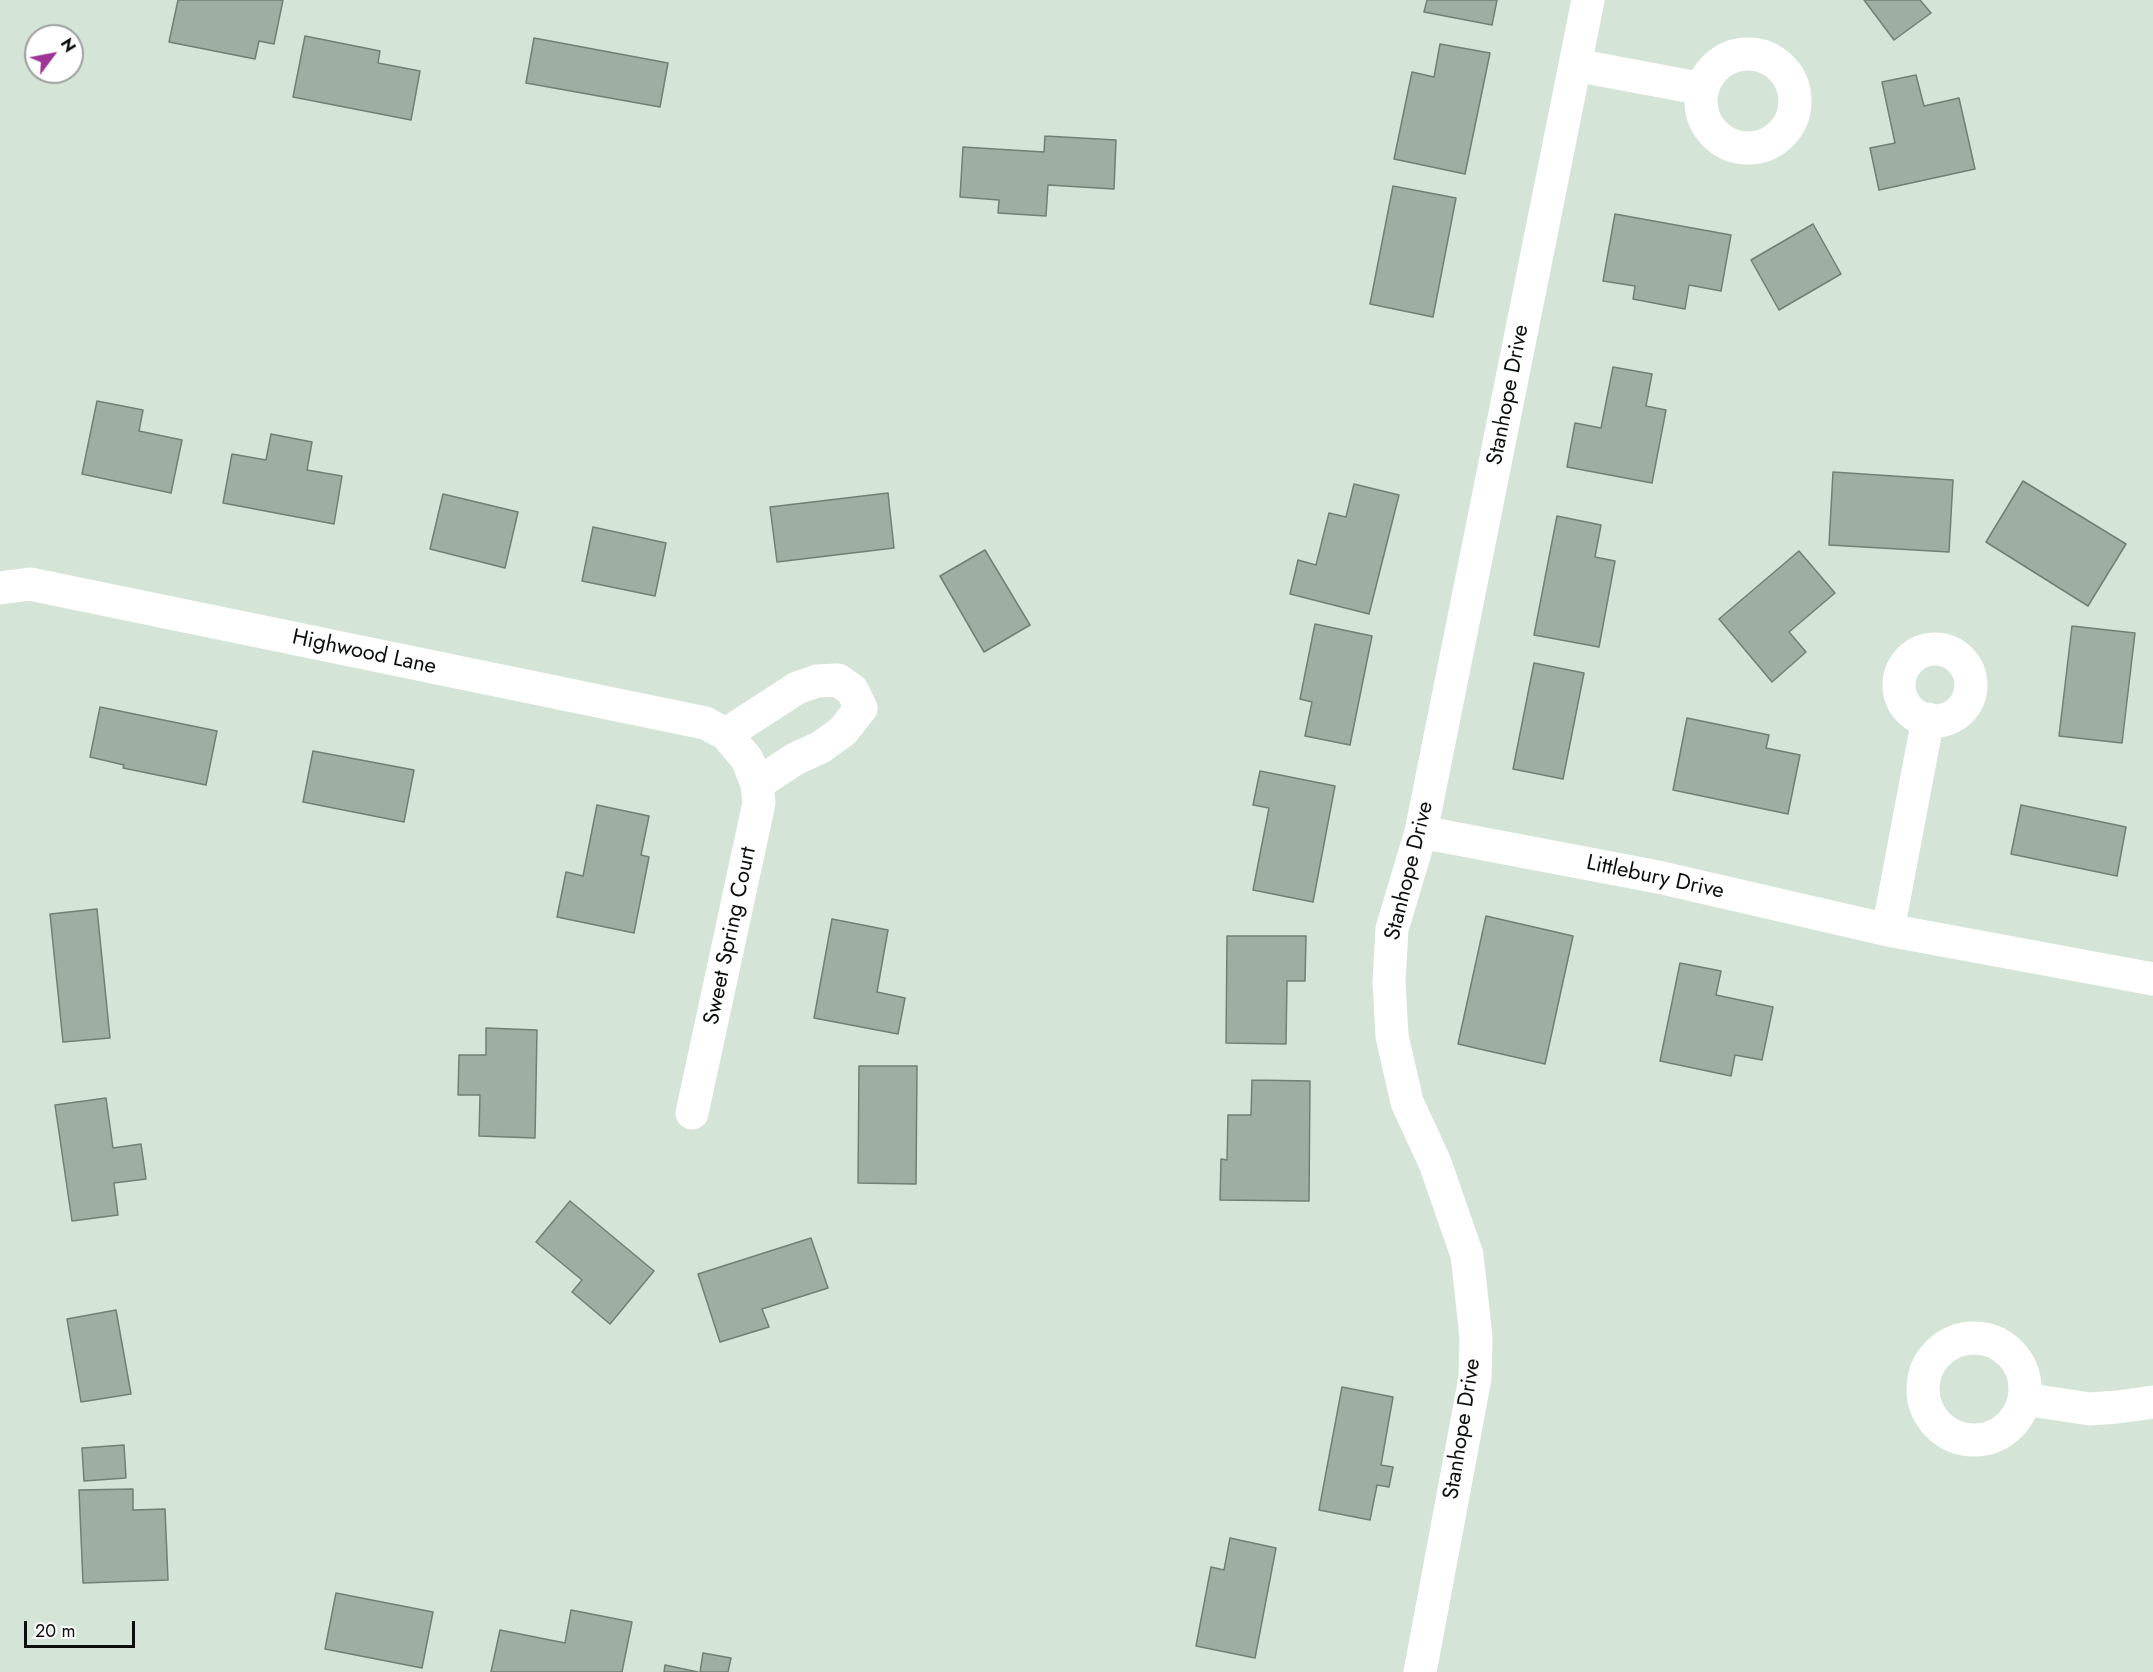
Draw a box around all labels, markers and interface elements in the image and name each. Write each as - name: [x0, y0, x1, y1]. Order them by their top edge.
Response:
- north arrow: [24, 24, 84, 84]
- text: N: [55, 34, 81, 57]
- street label: Stanhope Drive: [1482, 323, 1536, 467]
- street label: Highwood Lane: [290, 625, 438, 681]
- street label: Stanhope Drive: [1380, 799, 1440, 943]
- street label: Sweet Spring Court: [699, 845, 763, 1027]
- street label: Littlebury Drive: [1584, 851, 1726, 905]
- street label: Stanhope Drive: [1439, 1357, 1487, 1501]
- scale bar: [27, 1609, 138, 1647]
- text: 20 m: [35, 1618, 75, 1644]

